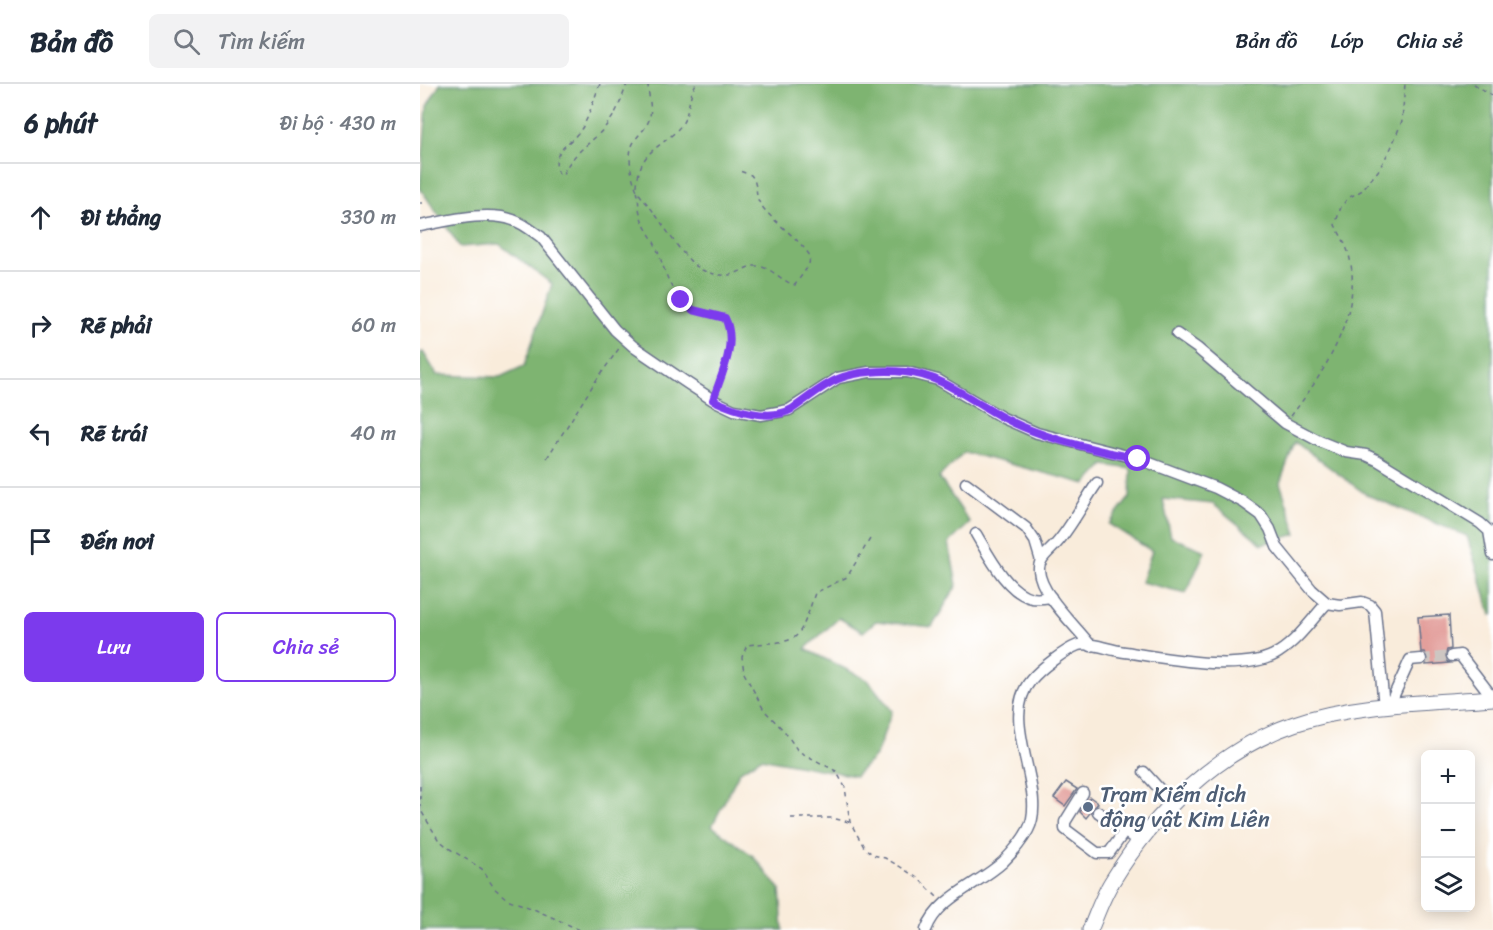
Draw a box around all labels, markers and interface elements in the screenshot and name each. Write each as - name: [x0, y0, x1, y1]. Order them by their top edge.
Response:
- search box: [149, 14, 569, 68]
- text: Bản đồ: [30, 17, 113, 66]
- text: Tìm kiếm: [218, 22, 305, 61]
- text: Bản đồ: [1235, 22, 1297, 60]
- text: Lớp: [1330, 22, 1364, 60]
- text: Chia sẻ: [1397, 22, 1463, 60]
- icon: search: [170, 25, 203, 58]
- text: 6 phút: [24, 100, 97, 146]
- text: Đi bộ · 430 m: [280, 106, 396, 141]
- text: Đi thẳng: [81, 198, 161, 237]
- text: 330 m: [341, 200, 396, 235]
- icon: ahead: [24, 201, 57, 234]
- route end: [667, 286, 693, 312]
- text: Rẽ phải: [81, 306, 152, 345]
- text: 60 m: [351, 308, 396, 343]
- icon: right: [24, 309, 57, 342]
- text: Rẽ trái: [81, 414, 147, 453]
- text: 40 m: [350, 416, 396, 451]
- icon: left: [24, 417, 57, 450]
- route start: [1124, 445, 1150, 471]
- text: Đến nơi: [81, 522, 154, 561]
- icon: arrive: [24, 525, 57, 558]
- button: Lưu: [24, 612, 204, 682]
- button: Chia sẻ: [216, 612, 396, 682]
- map controls: [1421, 750, 1475, 912]
- button: +: [1421, 750, 1475, 804]
- place label: Trạm Kiểm dịch động vật Kim Liên: [1100, 775, 1270, 839]
- marker: Trạm Kiểm dịch động vật Kim Liên: [1081, 800, 1095, 814]
- button: −: [1421, 804, 1475, 858]
- button: layers: [1421, 858, 1475, 912]

